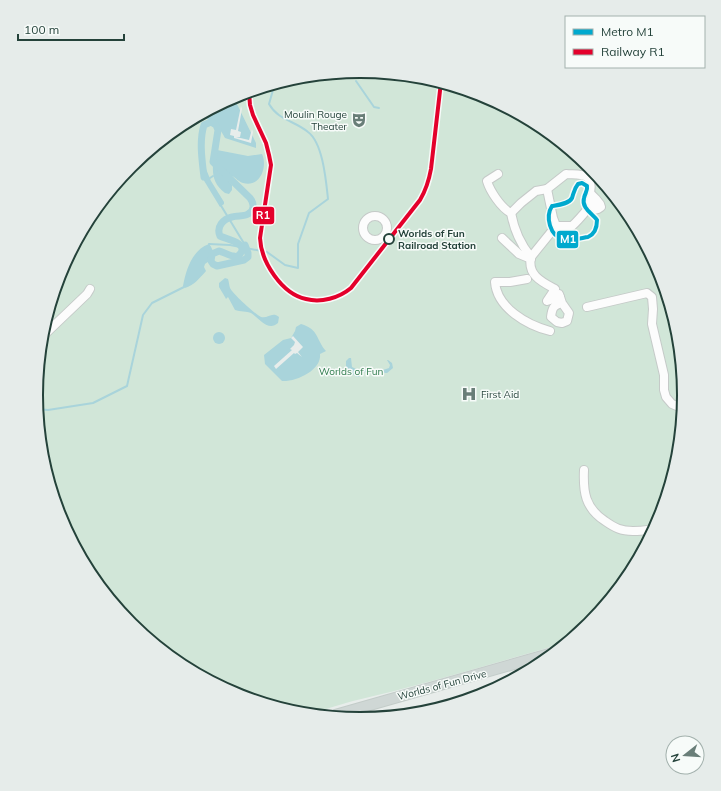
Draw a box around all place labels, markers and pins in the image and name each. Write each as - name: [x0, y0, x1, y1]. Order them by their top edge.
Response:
- place label: Moulin Rouge Theater: [284, 108, 347, 133]
- theatre icon: Moulin Rouge Theater: [350, 111, 368, 129]
- place label: Worlds of Fun Railroad Station: [398, 227, 476, 252]
- marker: Worlds of Fun Railroad Station: [383, 233, 395, 245]
- hospital icon: First Aid: [460, 385, 478, 403]
- place label: First Aid: [481, 388, 519, 401]

